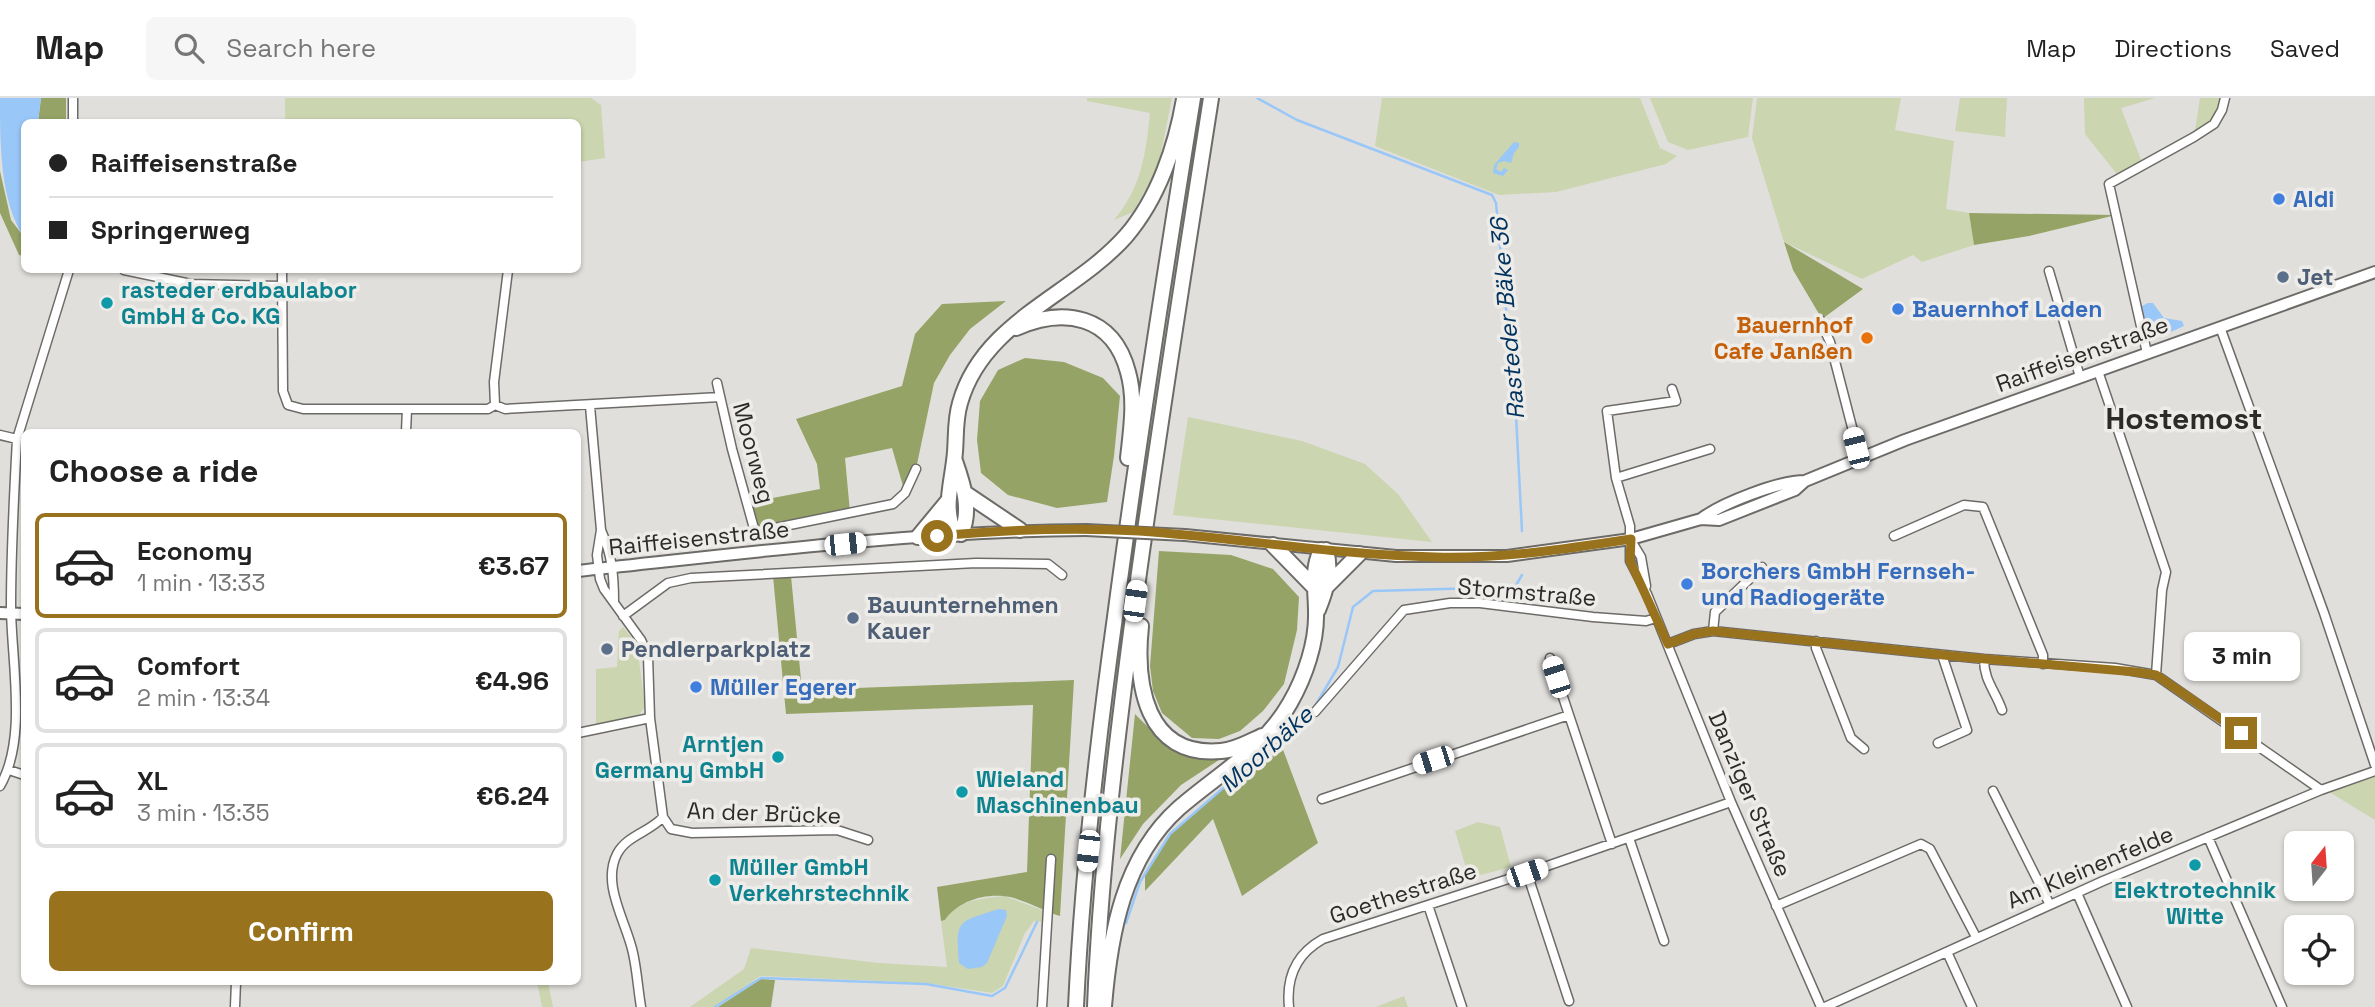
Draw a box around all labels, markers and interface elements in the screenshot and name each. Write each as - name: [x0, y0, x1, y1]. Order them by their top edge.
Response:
- search box: [146, 17, 636, 80]
- text: Map: [35, 27, 104, 69]
- icon: search: [170, 29, 208, 67]
- text: Search here: [226, 31, 376, 65]
- text: Map: [2026, 33, 2076, 64]
- text: Directions: [2114, 33, 2232, 64]
- text: Saved: [2270, 33, 2340, 64]
- text: Raiffeisenstraße: [91, 146, 298, 180]
- place label: Aldi: [2293, 184, 2335, 214]
- marker: Aldi: [2271, 191, 2287, 207]
- text: Springerweg: [91, 213, 250, 247]
- water label: Rasteder Bäke 36: [1483, 215, 1531, 421]
- place label: Jet: [2297, 262, 2334, 292]
- marker: Jet: [2275, 269, 2291, 285]
- place label: rasteder erdbaulabor GmbH & Co. KG: [121, 275, 357, 331]
- place label: Bauernhof Laden: [1912, 294, 2102, 324]
- marker: rasteder erdbaulabor GmbH & Co. KG: [99, 295, 115, 311]
- marker: Bauernhof Laden: [1890, 301, 1906, 317]
- street label: Raiffeisenstraße: [1992, 309, 2172, 399]
- place label: Bauernhof Cafe Janßen: [1714, 310, 1853, 366]
- marker: Bauernhof Cafe Janßen: [1859, 330, 1875, 346]
- street label: Moorweg: [726, 399, 782, 507]
- district label: Hostemost: [2106, 399, 2263, 438]
- car: [1841, 425, 1872, 471]
- text: Choose a ride: [49, 451, 259, 491]
- street label: Raiffeisenstraße: [607, 514, 791, 562]
- route start: [921, 520, 953, 552]
- car: [824, 531, 867, 557]
- icon: car: [53, 534, 116, 597]
- text: Economy: [137, 534, 253, 568]
- text: €3.67: [478, 549, 549, 583]
- place label: Borchers GmbH Fernseh- und Radiogeräte: [1701, 556, 1975, 612]
- text: 1 min · 13:33: [137, 568, 265, 598]
- street label: Stormstraße: [1456, 571, 1598, 613]
- marker: Borchers GmbH Fernseh- und Radiogeräte: [1679, 576, 1695, 592]
- car: [1122, 579, 1149, 623]
- place label: Bauunternehmen Kauer: [867, 590, 1059, 646]
- marker: Bauunternehmen Kauer: [845, 610, 861, 626]
- callout: 3 min: [2183, 632, 2299, 680]
- place label: Pendlerparkplatz: [621, 634, 811, 664]
- marker: Pendlerparkplatz: [599, 641, 615, 657]
- text: 3 min: [2212, 641, 2272, 671]
- icon: car: [53, 649, 116, 712]
- text: Comfort: [137, 649, 240, 683]
- car: [1540, 654, 1573, 700]
- text: €4.96: [475, 664, 549, 698]
- place label: Müller Egerer: [710, 672, 857, 702]
- marker: Müller Egerer: [688, 679, 704, 695]
- text: 2 min · 13:34: [137, 683, 270, 713]
- water label: Moorbäke: [1213, 698, 1320, 799]
- street label: Danziger Straße: [1702, 706, 1798, 882]
- route end: [2225, 717, 2257, 749]
- place label: Arntjen Germany GmbH: [595, 729, 764, 785]
- car: [1410, 744, 1457, 776]
- marker: Arntjen Germany GmbH: [770, 749, 786, 765]
- icon: car: [53, 764, 116, 827]
- text: XL: [137, 764, 168, 798]
- place label: Wieland Maschinenbau: [976, 764, 1139, 820]
- text: €6.24: [476, 779, 549, 813]
- marker: Wieland Maschinenbau: [954, 784, 970, 800]
- street label: An der Brücke: [686, 795, 842, 831]
- text: 3 min · 13:35: [137, 798, 269, 828]
- street label: Am Kleinenfelde: [2002, 818, 2178, 916]
- car: [1076, 829, 1101, 873]
- north arrow: [2284, 831, 2354, 901]
- map controls: [2284, 831, 2354, 985]
- place label: Müller GmbH Verkehrstechnik: [729, 852, 910, 908]
- street label: Goethestraße: [1326, 855, 1480, 931]
- car: [1504, 856, 1551, 890]
- marker: Elektrotechnik Witte: [2187, 857, 2203, 873]
- marker: Müller GmbH Verkehrstechnik: [707, 872, 723, 888]
- place label: Elektrotechnik Witte: [2114, 875, 2276, 931]
- button: Confirm: [49, 891, 553, 971]
- button: locate: [2284, 915, 2354, 985]

